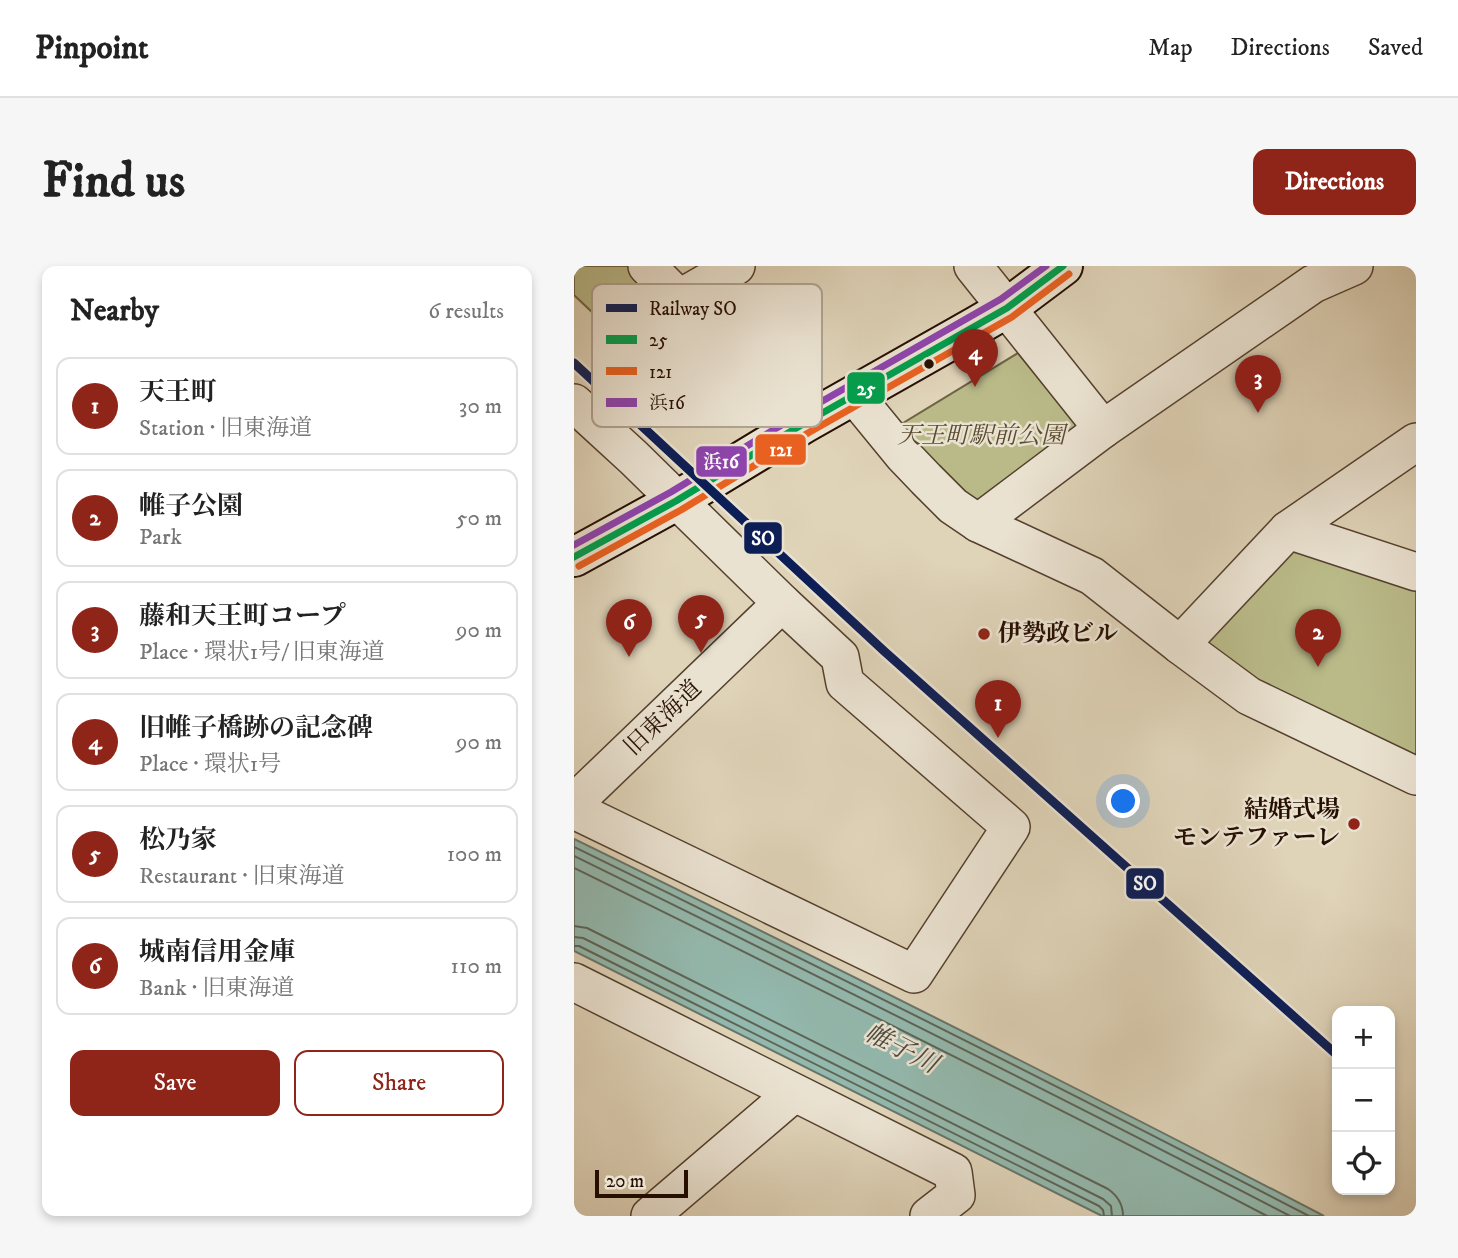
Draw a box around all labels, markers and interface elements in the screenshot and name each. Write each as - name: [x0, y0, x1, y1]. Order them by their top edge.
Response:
- text: Pinpoint: [35, 28, 149, 69]
- text: Map: [1148, 33, 1193, 63]
- text: Directions: [1231, 33, 1330, 63]
- text: Saved: [1368, 33, 1423, 63]
- button: Directions: [1253, 149, 1416, 215]
- text: Find us: [42, 151, 185, 213]
- legend: [592, 284, 822, 427]
- text: Nearby: [70, 293, 159, 330]
- text: 6 results: [428, 297, 504, 326]
- text: Railway SO: [649, 298, 737, 321]
- text: 25: [649, 329, 668, 352]
- pin: 4: [952, 329, 998, 387]
- pin: 3: [1235, 355, 1281, 413]
- unlabelled marker: [922, 357, 936, 371]
- text: 121: [649, 361, 672, 384]
- line badge: 25: [846, 371, 886, 405]
- text: 天王町: [139, 376, 217, 409]
- text: 25: [857, 378, 876, 401]
- text: 1: [91, 392, 99, 421]
- text: 30 m: [459, 392, 502, 421]
- text: 浜16: [649, 392, 686, 415]
- text: Station · 旧東海道: [139, 414, 312, 443]
- park label: 天王町駅前公園: [897, 421, 1069, 451]
- line badge: 121: [754, 433, 807, 466]
- text: 121: [769, 439, 793, 462]
- line badge: 浜16: [695, 445, 748, 478]
- text: 浜16: [703, 451, 740, 474]
- text: 帷子公園: [139, 490, 243, 523]
- text: 2: [89, 504, 101, 533]
- text: 50 m: [456, 504, 502, 533]
- line badge: SO: [743, 521, 783, 555]
- text: Park: [139, 523, 182, 552]
- text: SO: [751, 528, 775, 551]
- pin: 5: [678, 595, 724, 653]
- pin: 6: [606, 599, 652, 657]
- text: 藤和天王町コープ: [139, 600, 346, 633]
- pin: 2: [1295, 609, 1341, 667]
- text: 3: [91, 616, 99, 645]
- text: 90 m: [456, 616, 502, 645]
- place label: 伊勢政ビル: [998, 619, 1118, 649]
- marker: 伊勢政ビル: [976, 626, 992, 642]
- text: Place · 環状1号/ 旧東海道: [139, 638, 384, 667]
- street label: 旧東海道: [618, 674, 708, 762]
- pin: 1: [975, 680, 1021, 738]
- text: 旧帷子橋跡の記念碑: [139, 712, 373, 745]
- text: 4: [88, 728, 102, 757]
- text: 90 m: [456, 728, 502, 757]
- text: Place · 環状1号: [139, 750, 281, 779]
- your location: [1106, 784, 1140, 818]
- place label: 結婚式場 モンテファーレ: [1173, 795, 1340, 853]
- marker: 結婚式場 モンテファーレ: [1346, 816, 1362, 832]
- text: 松乃家: [139, 824, 217, 857]
- text: 5: [89, 840, 101, 869]
- text: 100 m: [447, 840, 502, 869]
- text: Restaurant · 旧東海道: [139, 862, 345, 891]
- line badge: SO: [1125, 867, 1165, 900]
- text: SO: [1133, 873, 1157, 896]
- text: 城南信用金庫: [139, 936, 295, 969]
- text: 6: [89, 952, 101, 981]
- text: 110 m: [451, 952, 502, 981]
- text: Bank · 旧東海道: [139, 974, 294, 1003]
- map controls: [1332, 1006, 1395, 1195]
- button: +: [1332, 1006, 1395, 1069]
- water label: 帷子川: [859, 1017, 946, 1083]
- button: Save: [70, 1050, 280, 1116]
- button: Share: [294, 1050, 504, 1116]
- button: −: [1332, 1069, 1395, 1132]
- button: locate: [1332, 1132, 1395, 1195]
- scale bar: [595, 1167, 688, 1199]
- text: 20 m: [606, 1170, 644, 1193]

